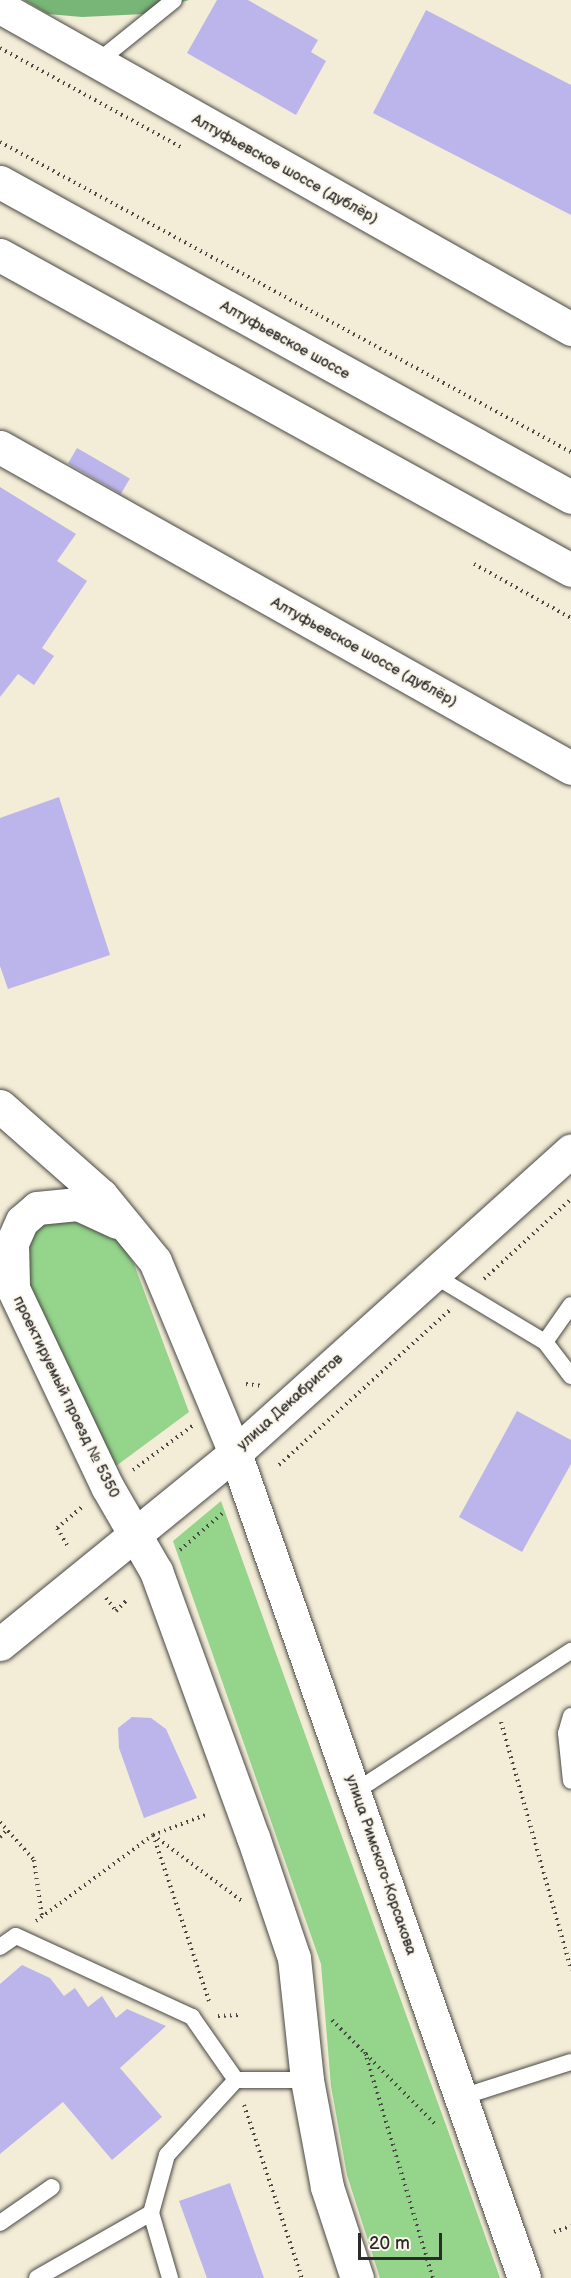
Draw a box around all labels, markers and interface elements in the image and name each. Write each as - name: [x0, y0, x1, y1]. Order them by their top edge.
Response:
- street label: Алтуфьевское шоссе (дублёр): [189, 110, 381, 228]
- street label: Алтуфьевское шоссе: [217, 297, 353, 383]
- street label: Алтуфьевское шоссе (дублёр): [268, 593, 460, 711]
- street label: проектируемый проезд № 5350: [9, 1293, 123, 1501]
- street label: улица Декабристов: [233, 1350, 347, 1454]
- street label: улица Римского-Корсакова: [342, 1772, 420, 1958]
- scale bar: [361, 2221, 445, 2259]
- text: 20 m: [369, 2233, 410, 2254]

